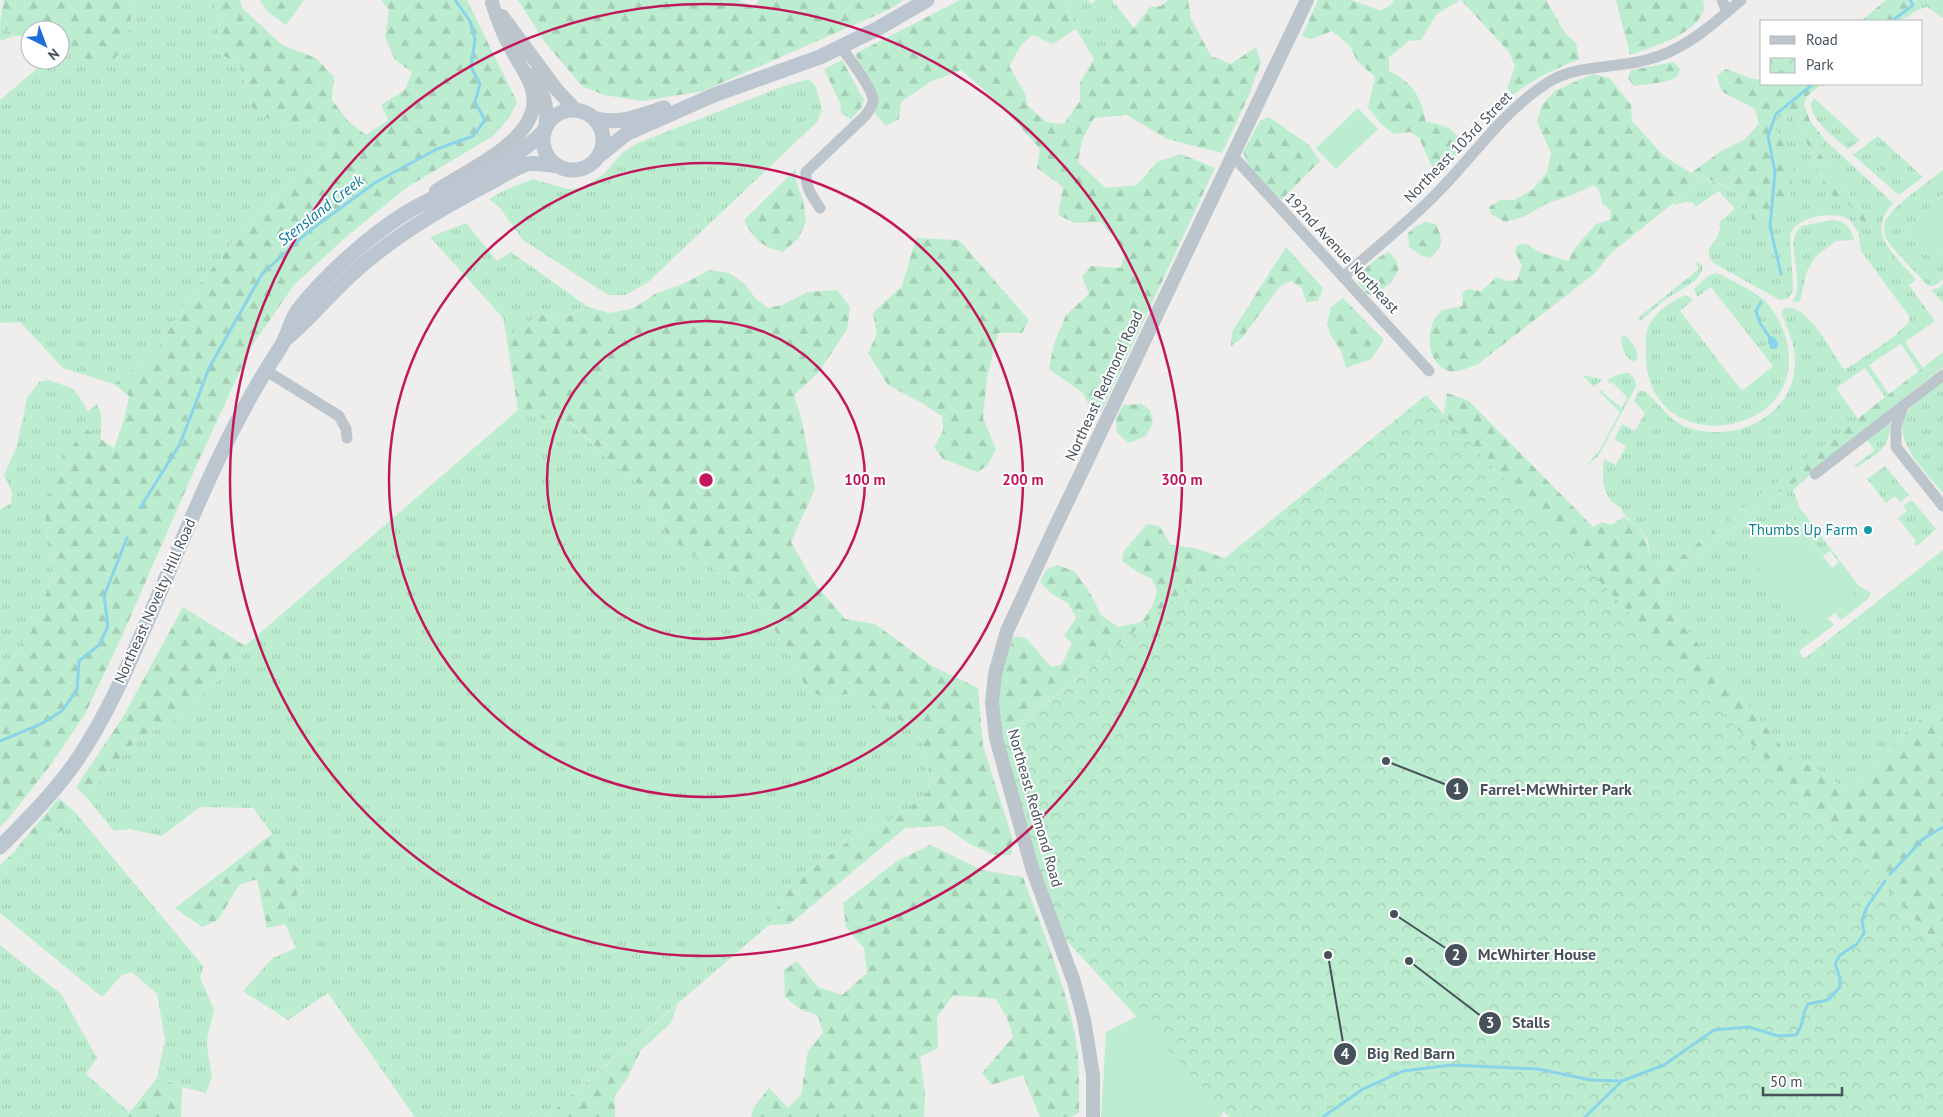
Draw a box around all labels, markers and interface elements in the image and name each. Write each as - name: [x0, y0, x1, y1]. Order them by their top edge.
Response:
- north arrow: [20, 20, 70, 70]
- legend: [1760, 20, 1923, 85]
- text: Road: [1806, 30, 1838, 49]
- text: N: [44, 45, 63, 64]
- text: Park: [1806, 55, 1834, 74]
- street label: Northeast 103rd Street: [1400, 87, 1516, 206]
- water label: Stensland Creek: [273, 170, 368, 250]
- street label: 192nd Avenue Northeast: [1281, 188, 1403, 317]
- street label: Northeast Redmond Road: [1060, 308, 1147, 464]
- text: 100 m: [844, 470, 886, 489]
- text: 200 m: [1002, 470, 1044, 489]
- text: 300 m: [1161, 470, 1203, 489]
- centre of rings: [697, 471, 715, 489]
- street label: Northeast Novelty Hill Road: [110, 515, 200, 686]
- place label: Thumbs Up Farm: [1748, 520, 1858, 539]
- marker: Thumbs Up Farm: [1862, 524, 1874, 536]
- street label: Northeast Redmond Road: [1004, 727, 1067, 889]
- callout: Farrel-McWhirter Park: [1445, 774, 1642, 805]
- text: 1: [1453, 779, 1461, 798]
- text: Farrel-McWhirter Park: [1480, 779, 1632, 799]
- callout: McWhirter House: [1443, 939, 1607, 970]
- text: McWhirter House: [1478, 944, 1596, 964]
- text: 2: [1452, 945, 1460, 964]
- callout: Stalls: [1477, 1007, 1560, 1038]
- text: Stalls: [1512, 1012, 1550, 1032]
- text: 3: [1486, 1013, 1494, 1032]
- callout: Big Red Barn: [1332, 1038, 1465, 1069]
- text: Big Red Barn: [1367, 1043, 1455, 1063]
- text: 4: [1341, 1044, 1350, 1063]
- scale bar: [1763, 1064, 1842, 1096]
- text: 50 m: [1770, 1072, 1803, 1091]

